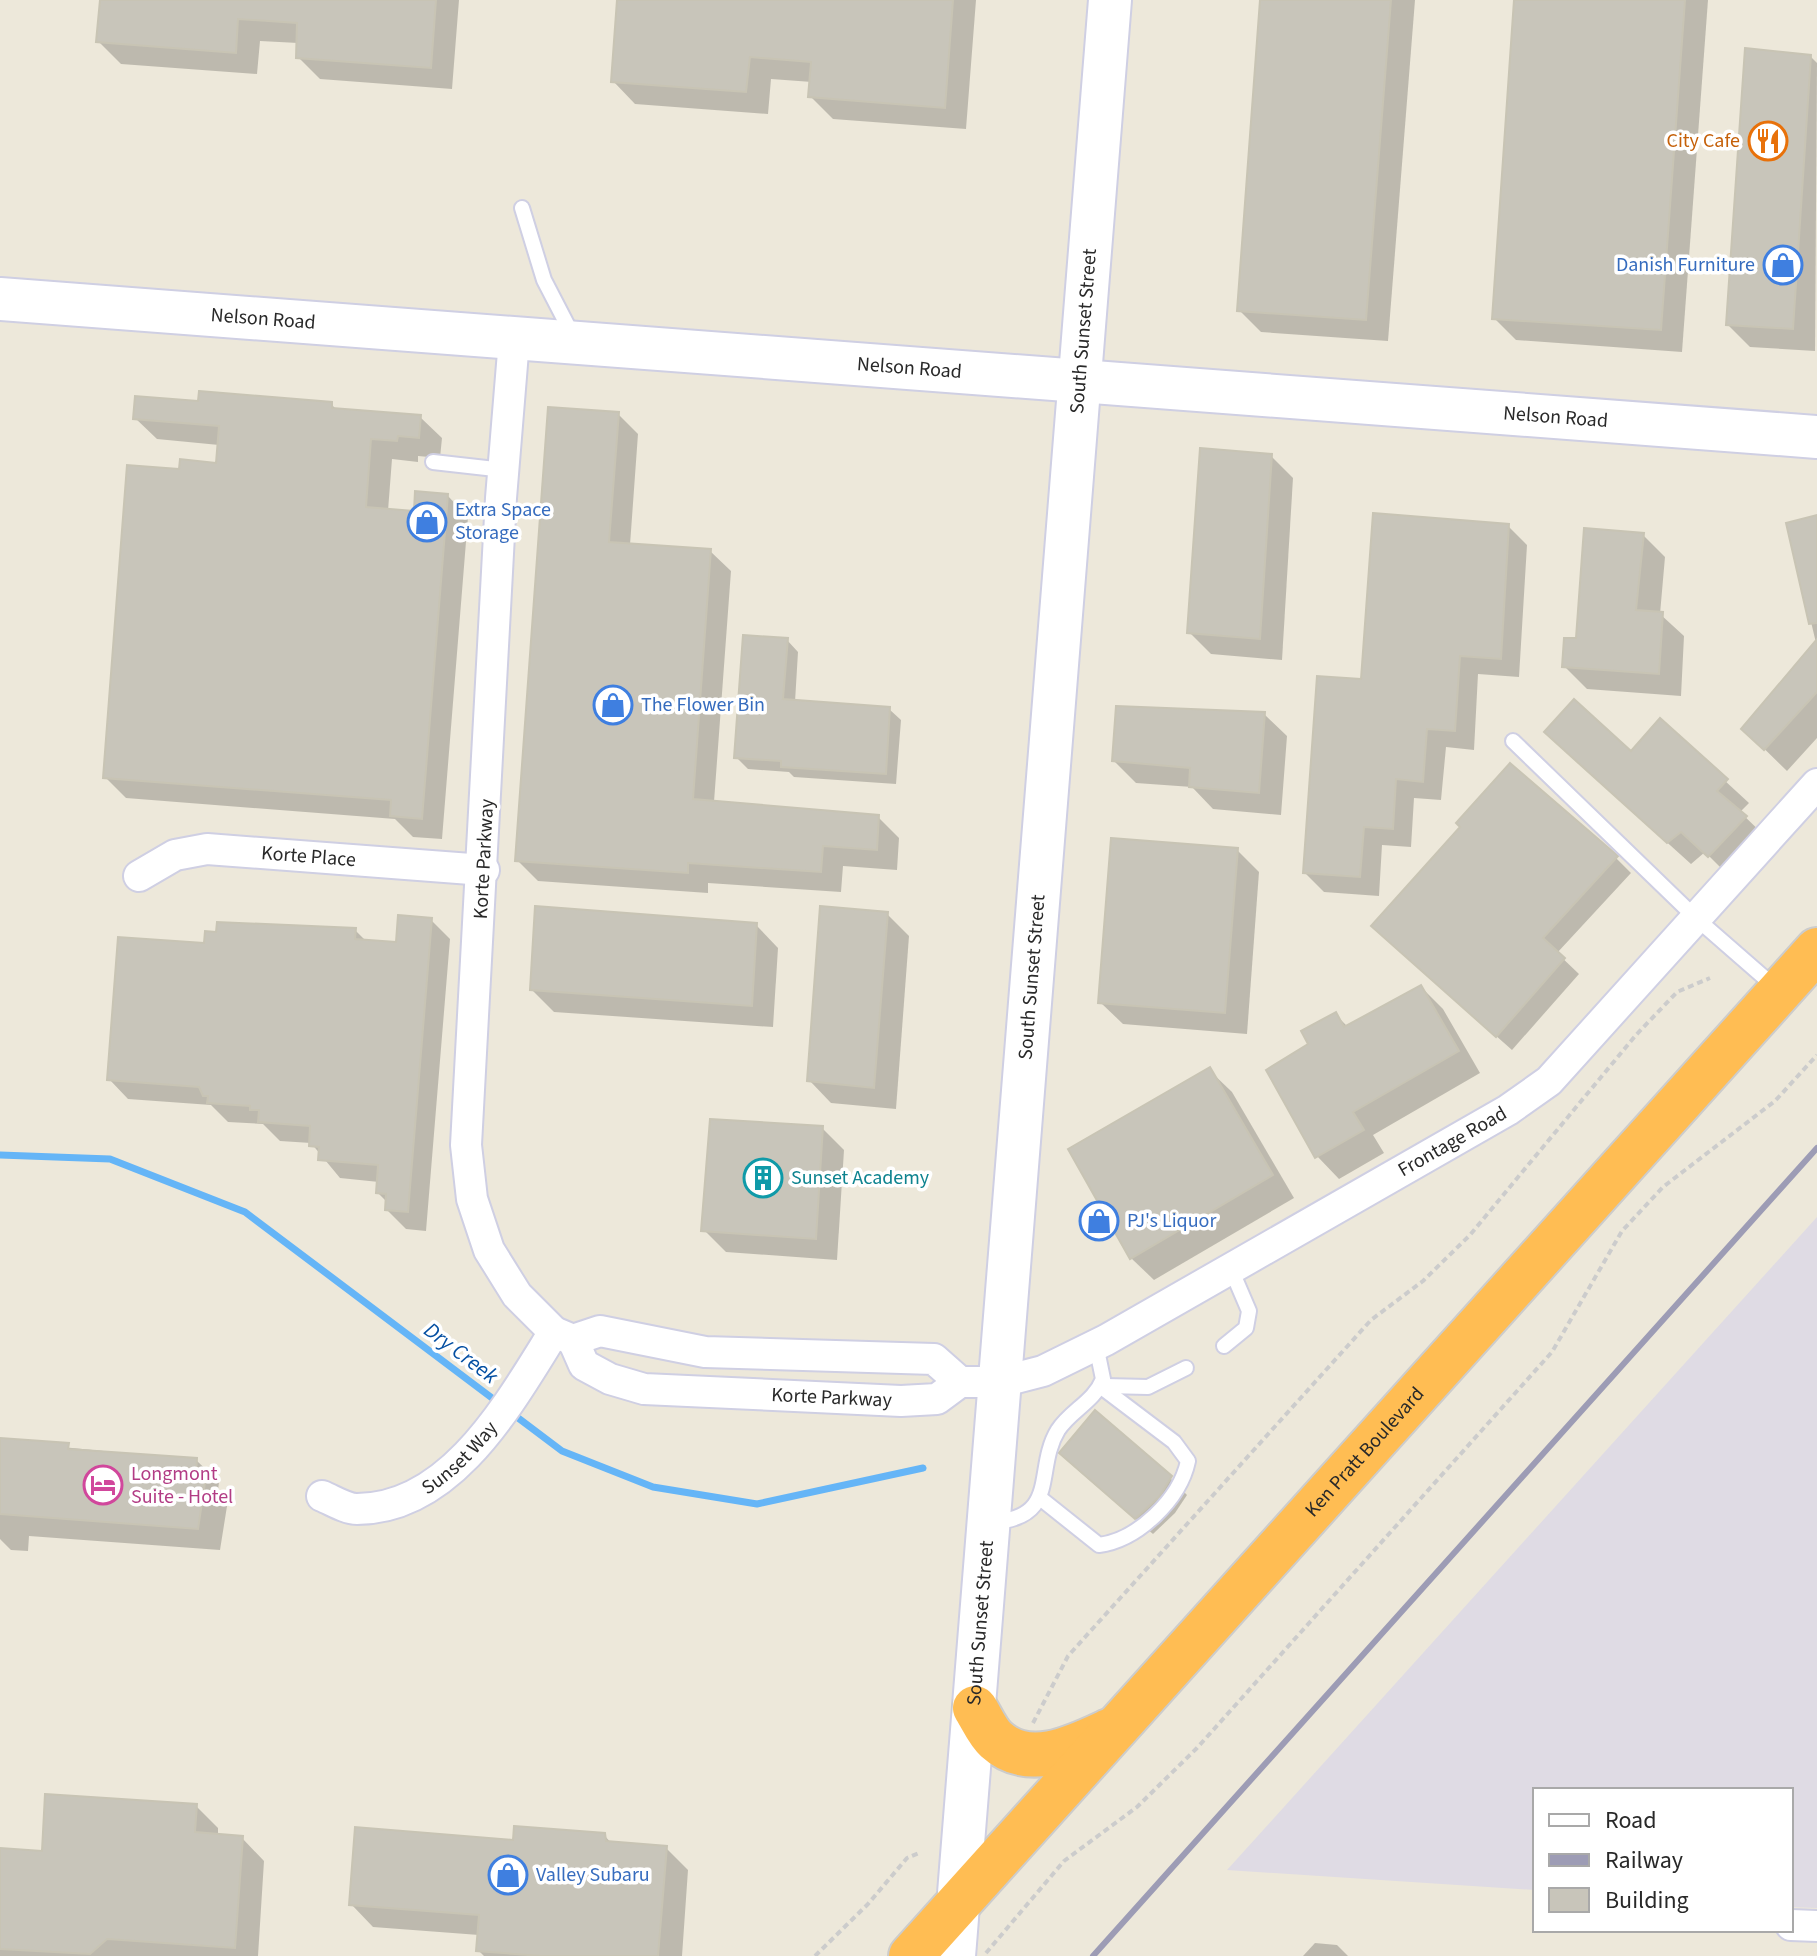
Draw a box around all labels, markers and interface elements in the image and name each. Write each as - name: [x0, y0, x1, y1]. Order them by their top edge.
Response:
- restaurant icon: City Cafe: [1747, 120, 1789, 162]
- place label: City Cafe: [1667, 127, 1740, 155]
- shop icon: Danish Furniture: [1762, 244, 1804, 286]
- street label: South Sunset Street: [1063, 247, 1104, 415]
- place label: Danish Furniture: [1616, 251, 1755, 279]
- street label: Nelson Road: [210, 301, 317, 337]
- street label: Nelson Road: [856, 350, 963, 386]
- street label: Nelson Road: [1502, 399, 1609, 435]
- place label: Extra Space Storage: [455, 496, 551, 547]
- shop icon: Extra Space Storage: [406, 501, 448, 543]
- shop icon: The Flower Bin: [592, 684, 634, 726]
- place label: The Flower Bin: [641, 691, 765, 719]
- street label: Korte Parkway: [467, 797, 501, 920]
- street label: Korte Place: [260, 839, 357, 874]
- street label: South Sunset Street: [1012, 893, 1053, 1061]
- street label: Frontage Road: [1393, 1100, 1512, 1184]
- building icon: Sunset Academy: [742, 1157, 784, 1199]
- place label: Sunset Academy: [791, 1164, 930, 1192]
- shop icon: PJ's Liquor: [1078, 1200, 1120, 1242]
- place label: PJ's Liquor: [1127, 1207, 1216, 1235]
- water label: Dry Creek: [417, 1314, 505, 1392]
- street label: Korte Parkway: [771, 1381, 893, 1415]
- street label: Ken Pratt Boulevard: [1299, 1381, 1431, 1523]
- street label: Sunset Way: [416, 1415, 505, 1502]
- place label: Longmont Suite - Hotel: [131, 1460, 233, 1511]
- hotel icon: Longmont Suite - Hotel: [82, 1464, 124, 1506]
- street label: South Sunset Street: [960, 1539, 1001, 1707]
- legend: [1533, 1788, 1793, 1932]
- text: Road: [1605, 1803, 1657, 1838]
- text: Railway: [1605, 1843, 1683, 1878]
- shop icon: Valley Subaru: [487, 1854, 529, 1896]
- place label: Valley Subaru: [536, 1861, 650, 1889]
- text: Building: [1605, 1883, 1689, 1918]

